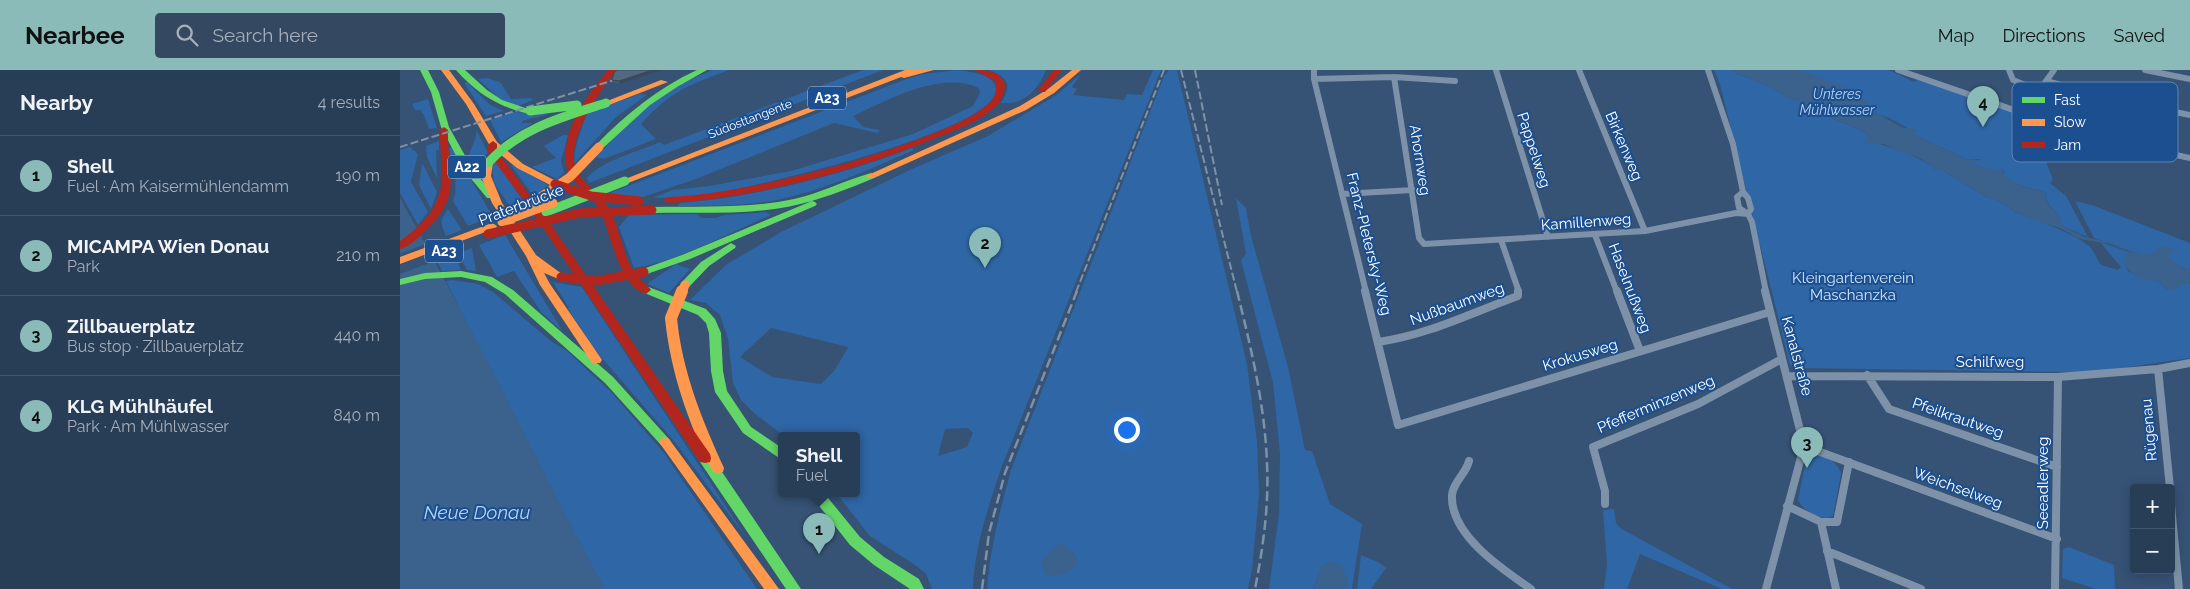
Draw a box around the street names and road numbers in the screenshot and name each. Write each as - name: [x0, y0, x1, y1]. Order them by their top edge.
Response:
- road number: A23: [808, 86, 846, 110]
- street label: Südosttangente: [706, 97, 794, 141]
- street label: Birkenweg: [1601, 109, 1647, 183]
- street label: Pappelweg: [1513, 110, 1555, 190]
- street label: Ahornweg: [1406, 123, 1434, 197]
- road number: A22: [448, 155, 486, 178]
- street label: Franz-Pletersky-Weg: [1343, 171, 1395, 317]
- street label: Praterbrücke: [476, 180, 566, 229]
- street label: Kamillenweg: [1540, 210, 1632, 234]
- road number: A23: [425, 240, 463, 262]
- street label: Haselnußweg: [1605, 240, 1655, 336]
- street label: Nußbaumweg: [1408, 279, 1506, 329]
- street label: Kanalstraße: [1778, 314, 1816, 398]
- street label: Krokusweg: [1540, 335, 1620, 375]
- street label: Schilfweg: [1956, 353, 2024, 371]
- street label: Pfefferminzenweg: [1595, 371, 1717, 437]
- street label: Pfeilkrautweg: [1910, 394, 2006, 442]
- street label: Rügenau: [2137, 398, 2161, 462]
- street label: Seeadlerweg: [2034, 437, 2052, 529]
- street label: Weichselweg: [1911, 464, 2005, 512]

